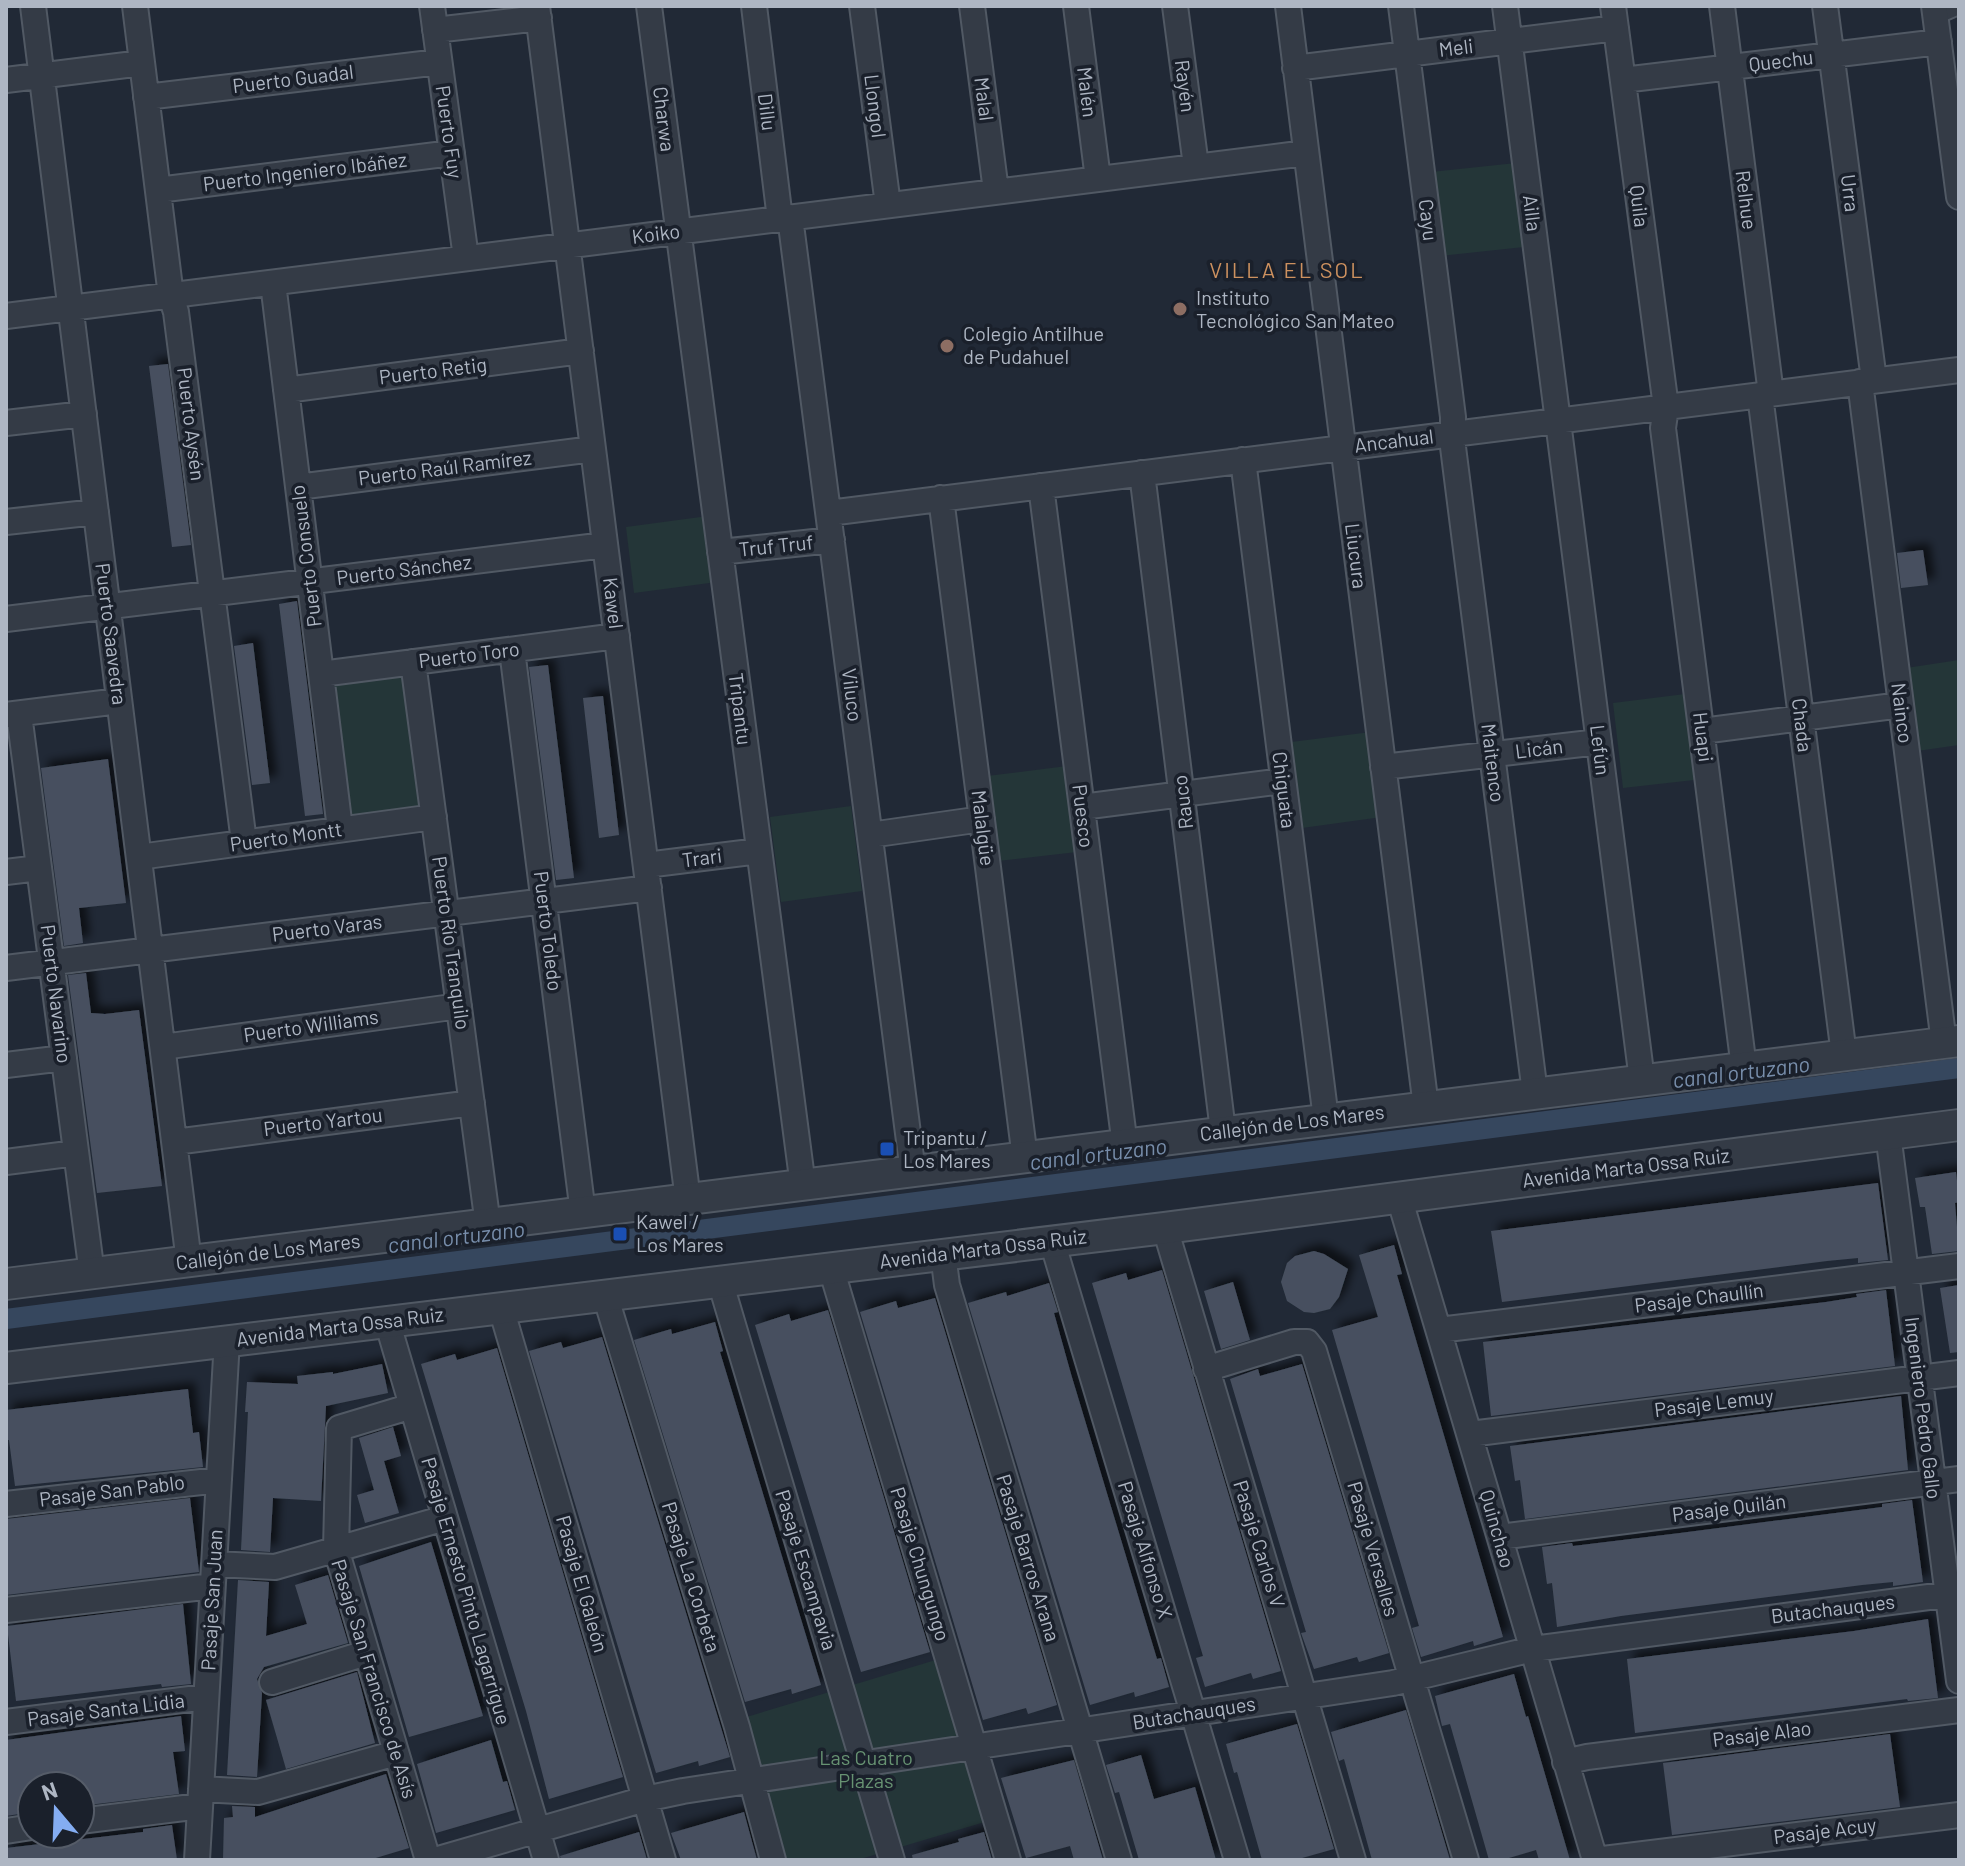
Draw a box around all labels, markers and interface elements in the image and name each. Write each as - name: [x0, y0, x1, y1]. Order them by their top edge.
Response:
- street label: Meli: [1437, 33, 1475, 61]
- street label: Quechu: [1747, 44, 1815, 76]
- street label: Rayén: [1171, 58, 1201, 113]
- street label: Puerto Guadal: [231, 59, 355, 97]
- street label: Malén: [1073, 65, 1103, 118]
- street label: Llongol: [860, 73, 892, 139]
- street label: Malal: [970, 76, 1000, 122]
- street label: Puerto Fuy: [432, 84, 468, 180]
- street label: Charwa: [649, 85, 681, 153]
- street label: Dillu: [754, 92, 782, 132]
- street label: Puerto Ingeniero Ibáñez: [202, 147, 408, 195]
- street label: Relhue: [1731, 169, 1763, 231]
- street label: Urra: [1837, 173, 1865, 213]
- street label: Quila: [1626, 183, 1654, 228]
- street label: Ailla: [1519, 193, 1547, 233]
- street label: Cayu: [1415, 198, 1443, 242]
- street label: Koiko: [630, 218, 681, 248]
- district label: VILLA EL SOL: [1209, 256, 1365, 282]
- place label: Instituto Tecnológico San Mateo: [1196, 285, 1395, 332]
- marker: Instituto Tecnológico San Mateo: [1171, 300, 1189, 318]
- place label: Colegio Antilhue de Pudahuel: [963, 321, 1104, 368]
- marker: Colegio Antilhue de Pudahuel: [938, 337, 956, 355]
- street label: Puerto Retig: [378, 351, 488, 389]
- street label: Puerto Aysén: [173, 366, 211, 482]
- street label: Ancahual: [1353, 423, 1435, 457]
- street label: Puerto Raúl Ramírez: [357, 444, 533, 490]
- street label: Puerto Consuelo: [284, 484, 326, 629]
- street label: Liucura: [1341, 522, 1373, 590]
- street label: Truf Truf: [737, 529, 814, 561]
- street label: Puerto Sánchez: [335, 549, 473, 589]
- street label: Puerto Saavedra: [91, 562, 133, 706]
- street label: Kawel: [599, 576, 629, 630]
- street label: Puerto Toro: [417, 636, 521, 672]
- street label: Viluco: [838, 667, 868, 723]
- street label: Tripantu: [725, 671, 757, 746]
- street label: Nainco: [1887, 681, 1919, 744]
- street label: Chada: [1788, 696, 1818, 753]
- street label: Huapi: [1689, 711, 1719, 763]
- street label: Maitenco: [1477, 722, 1511, 804]
- street label: Lefún: [1586, 723, 1616, 776]
- street label: Licán: [1514, 733, 1564, 763]
- street label: Chiguata: [1268, 750, 1302, 830]
- street label: Rauco: [1167, 774, 1197, 831]
- street label: Puesco: [1068, 783, 1100, 849]
- street label: Malalgüe: [967, 789, 1001, 867]
- street label: Puerto Montt: [228, 816, 344, 856]
- street label: Trari: [680, 843, 723, 871]
- street label: Puerto Río Tranquilo: [428, 855, 476, 1031]
- street label: Puerto Toledo: [530, 870, 568, 992]
- street label: Puerto Varas: [270, 908, 383, 946]
- street label: Puerto Navarino: [37, 923, 77, 1065]
- street label: Puerto Williams: [242, 1004, 380, 1046]
- water label: canal ortuzano: [1671, 1050, 1811, 1092]
- street label: Callejón de Los Mares: [1198, 1099, 1386, 1145]
- street label: Puerto Yartou: [262, 1102, 384, 1140]
- place label: Tripantu / Los Mares: [903, 1125, 991, 1172]
- water label: canal ortuzano: [1028, 1132, 1168, 1174]
- marker: Tripantu / Los Mares: [878, 1140, 896, 1158]
- street label: Avenida Marta Ossa Ruiz: [1521, 1142, 1731, 1192]
- place label: Kawel / Los Mares: [636, 1209, 724, 1256]
- water label: canal ortuzano: [386, 1215, 526, 1257]
- street label: Avenida Marta Ossa Ruiz: [878, 1223, 1088, 1273]
- marker: Kawel / Los Mares: [611, 1225, 629, 1243]
- street label: Callejón de Los Mares: [174, 1228, 362, 1274]
- street label: Pasaje Chaullín: [1633, 1277, 1765, 1317]
- street label: Avenida Marta Ossa Ruiz: [235, 1301, 445, 1351]
- street label: Ingeniero Pedro Gallo: [1901, 1315, 1947, 1500]
- street label: Pasaje Lemuy: [1653, 1383, 1775, 1421]
- street label: Pasaje Ernesto Pinto Lagarrigue: [417, 1454, 517, 1727]
- street label: Pasaje San Pablo: [38, 1469, 186, 1511]
- street label: Pasaje Barros Arana: [992, 1471, 1066, 1644]
- street label: Pasaje Carlos V: [1229, 1477, 1291, 1610]
- street label: Pasaje Alfonso X: [1114, 1478, 1178, 1621]
- street label: Pasaje Versalles: [1343, 1478, 1405, 1619]
- street label: Pasaje Chungungo: [886, 1484, 956, 1644]
- street label: Pasaje Escampavia: [771, 1487, 843, 1653]
- street label: Quinchao: [1475, 1487, 1521, 1571]
- street label: Pasaje Quilán: [1671, 1488, 1787, 1526]
- street label: Pasaje La Corbeta: [658, 1499, 726, 1655]
- street label: Pasaje El Galeón: [552, 1513, 614, 1655]
- street label: Pasaje San Juan: [195, 1529, 227, 1671]
- street label: Pasaje San Francisco de Asís: [327, 1556, 423, 1801]
- street label: Butachauques: [1770, 1589, 1896, 1628]
- street label: Pasaje Santa Lidia: [26, 1687, 186, 1731]
- street label: Butachauques: [1130, 1690, 1257, 1734]
- street label: Pasaje Alao: [1711, 1715, 1813, 1751]
- park label: Las Cuatro Plazas: [819, 1745, 913, 1792]
- north arrow: [16, 1770, 96, 1850]
- text: N: [38, 1775, 60, 1805]
- street label: Pasaje Acuy: [1772, 1812, 1878, 1848]

